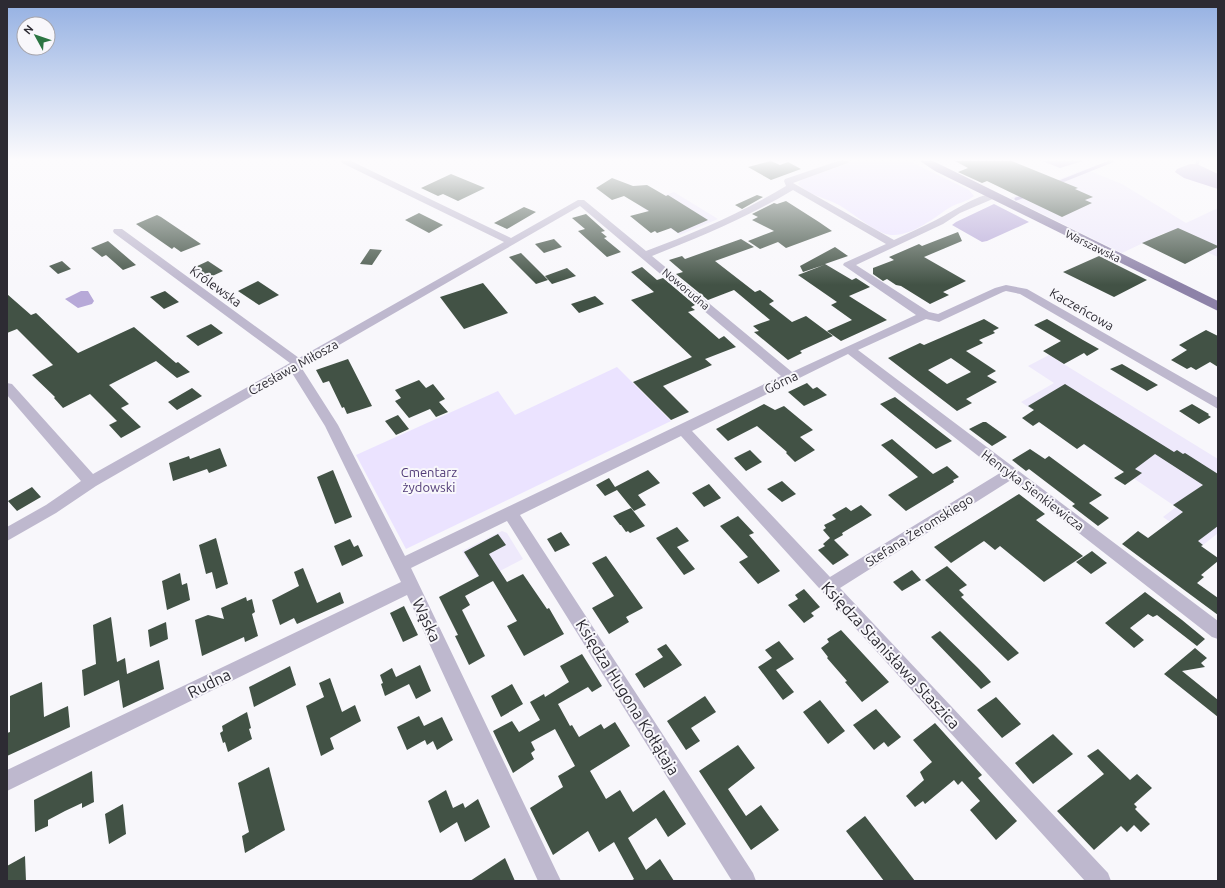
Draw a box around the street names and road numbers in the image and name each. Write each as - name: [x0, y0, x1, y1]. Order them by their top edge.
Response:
- street label: Warszawska: [1064, 228, 1122, 264]
- street label: Królewska: [188, 263, 244, 309]
- street label: Noworudna: [660, 266, 712, 312]
- street label: Kaczeńcowa: [1048, 285, 1116, 333]
- street label: Czesława Miłosza: [246, 337, 340, 397]
- street label: Górna: [762, 368, 800, 396]
- street label: Henryka Sienkiewicza: [979, 447, 1087, 533]
- street label: Stefana Żeromskiego: [862, 490, 975, 569]
- street label: Księdza Stanisława Staszica: [818, 578, 964, 732]
- street label: Wąska: [409, 595, 445, 645]
- street label: Księdza Hugona Kołłątaja: [573, 616, 683, 778]
- street label: Rudna: [184, 665, 234, 701]

